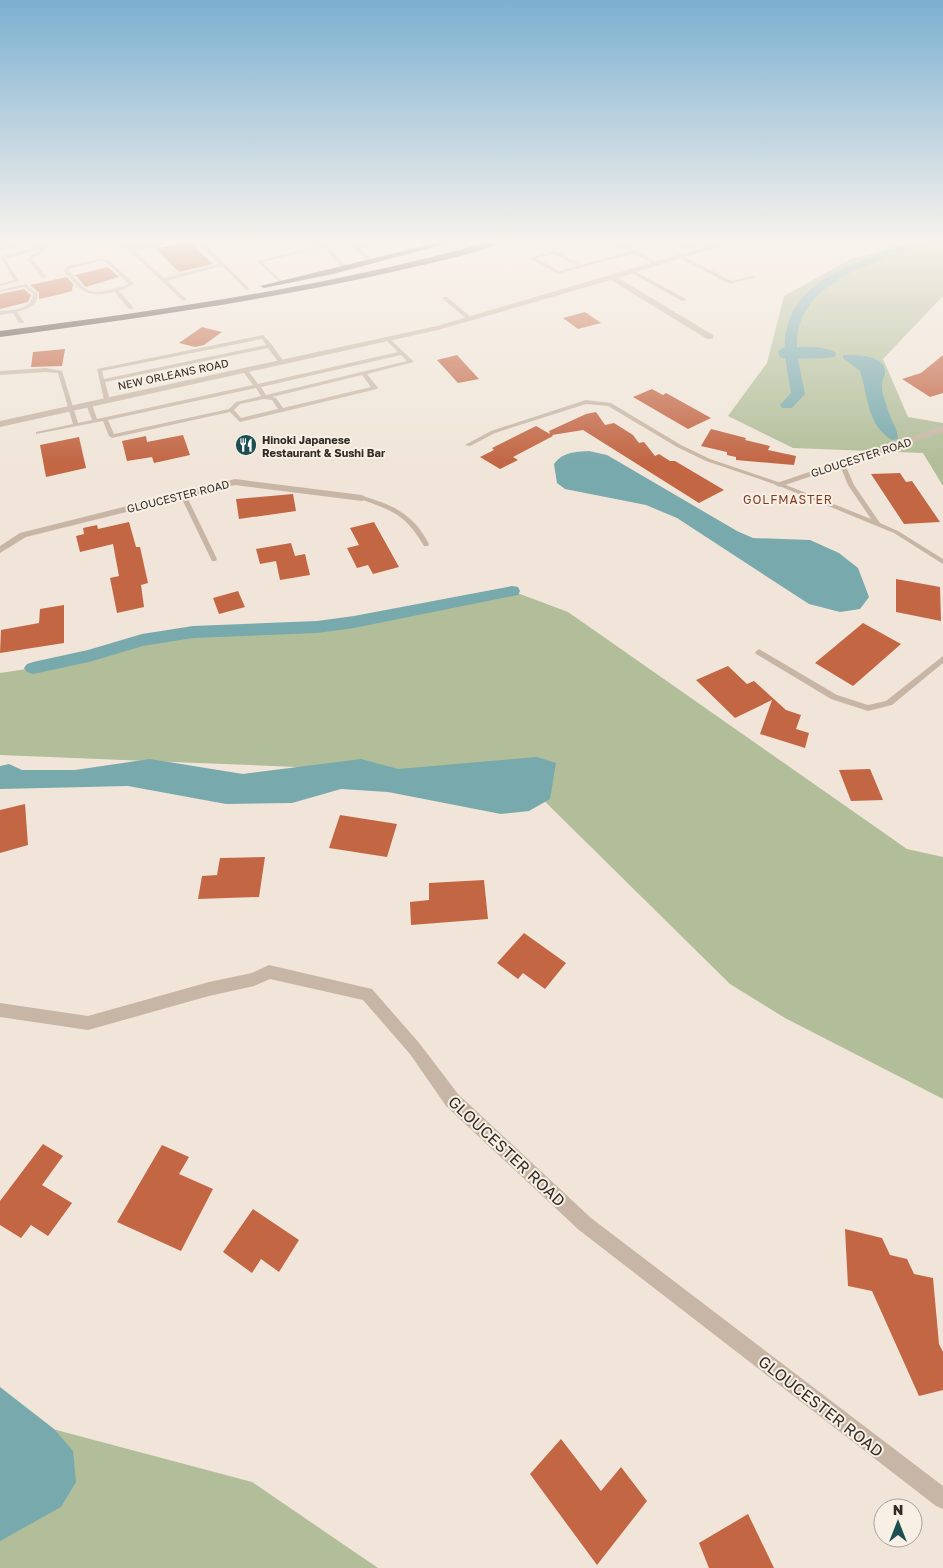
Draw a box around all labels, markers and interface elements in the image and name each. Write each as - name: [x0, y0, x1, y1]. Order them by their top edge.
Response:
- street label: NEW ORLEANS ROAD: [116, 356, 230, 392]
- restaurant icon: Hinoki Japanese Restaurant & Sushi Bar: [234, 433, 258, 457]
- place label: Hinoki Japanese Restaurant & Sushi Bar: [262, 433, 386, 459]
- street label: GLOUCESTER ROAD: [809, 434, 913, 479]
- street label: GLOUCESTER ROAD: [125, 477, 231, 515]
- district label: GOLFMASTER: [743, 492, 833, 507]
- street label: GLOUCESTER ROAD: [444, 1092, 570, 1210]
- street label: GLOUCESTER ROAD: [755, 1351, 887, 1461]
- north arrow: [873, 1498, 923, 1548]
- text: N: [893, 1501, 903, 1518]

